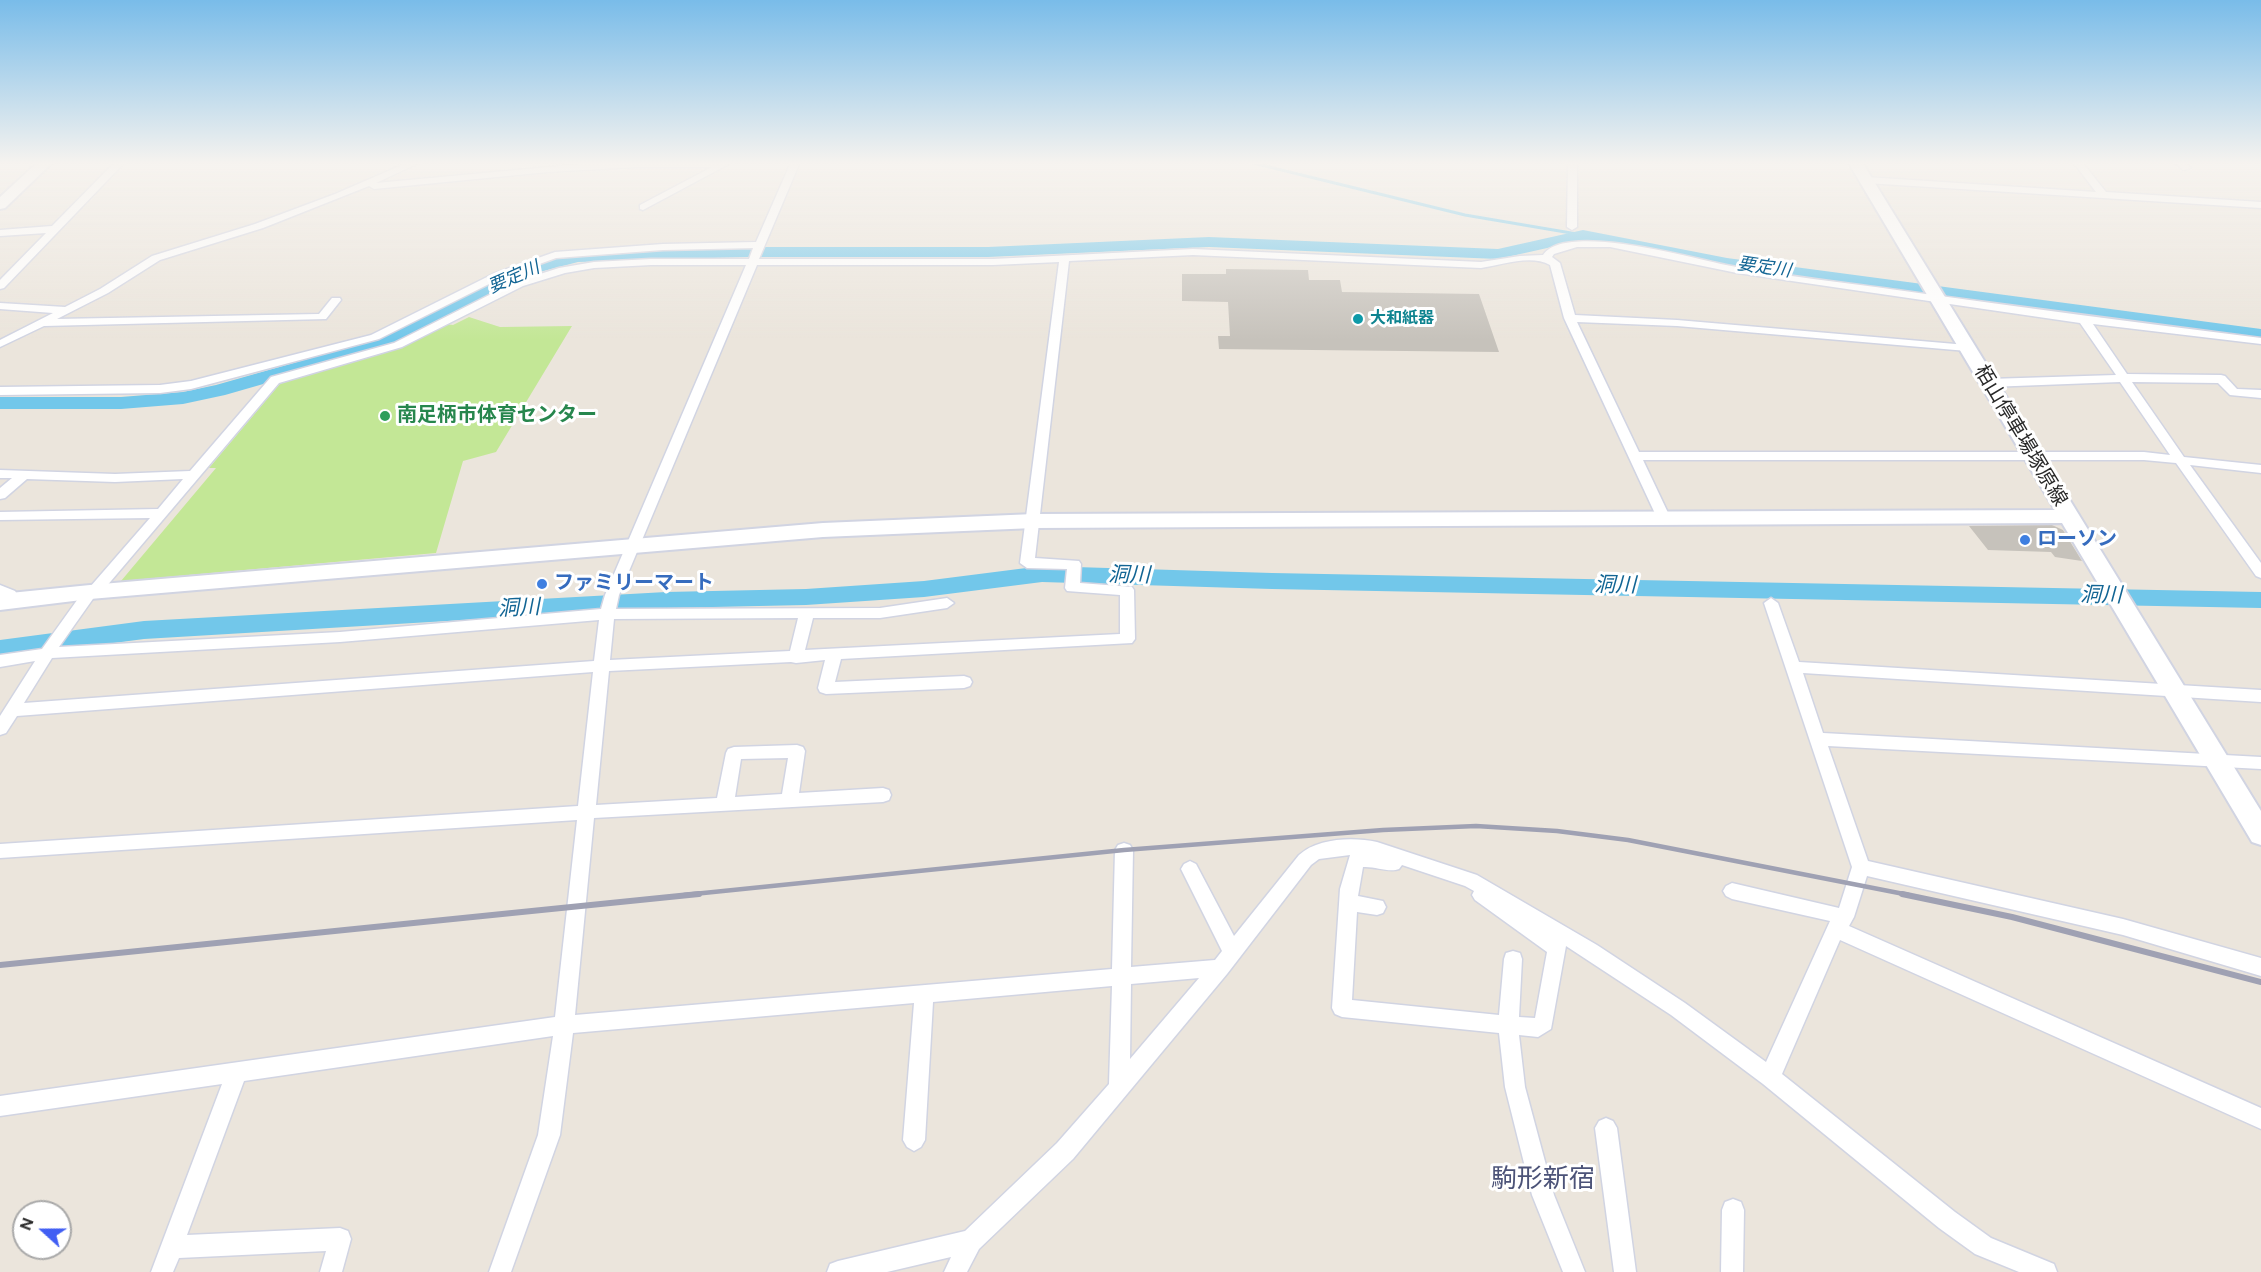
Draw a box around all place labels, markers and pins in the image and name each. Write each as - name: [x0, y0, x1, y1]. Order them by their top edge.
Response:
- place label: 大和紙器: [1370, 309, 1434, 329]
- marker: 大和紙器: [1351, 312, 1365, 326]
- place label: 南足柄市体育センター: [397, 404, 597, 428]
- marker: 南足柄市体育センター: [378, 409, 392, 423]
- place label: ローソン: [2037, 528, 2117, 552]
- marker: ローソン: [2018, 533, 2032, 547]
- place label: ファミリーマート: [554, 572, 714, 596]
- marker: ファミリーマート: [535, 577, 549, 591]

